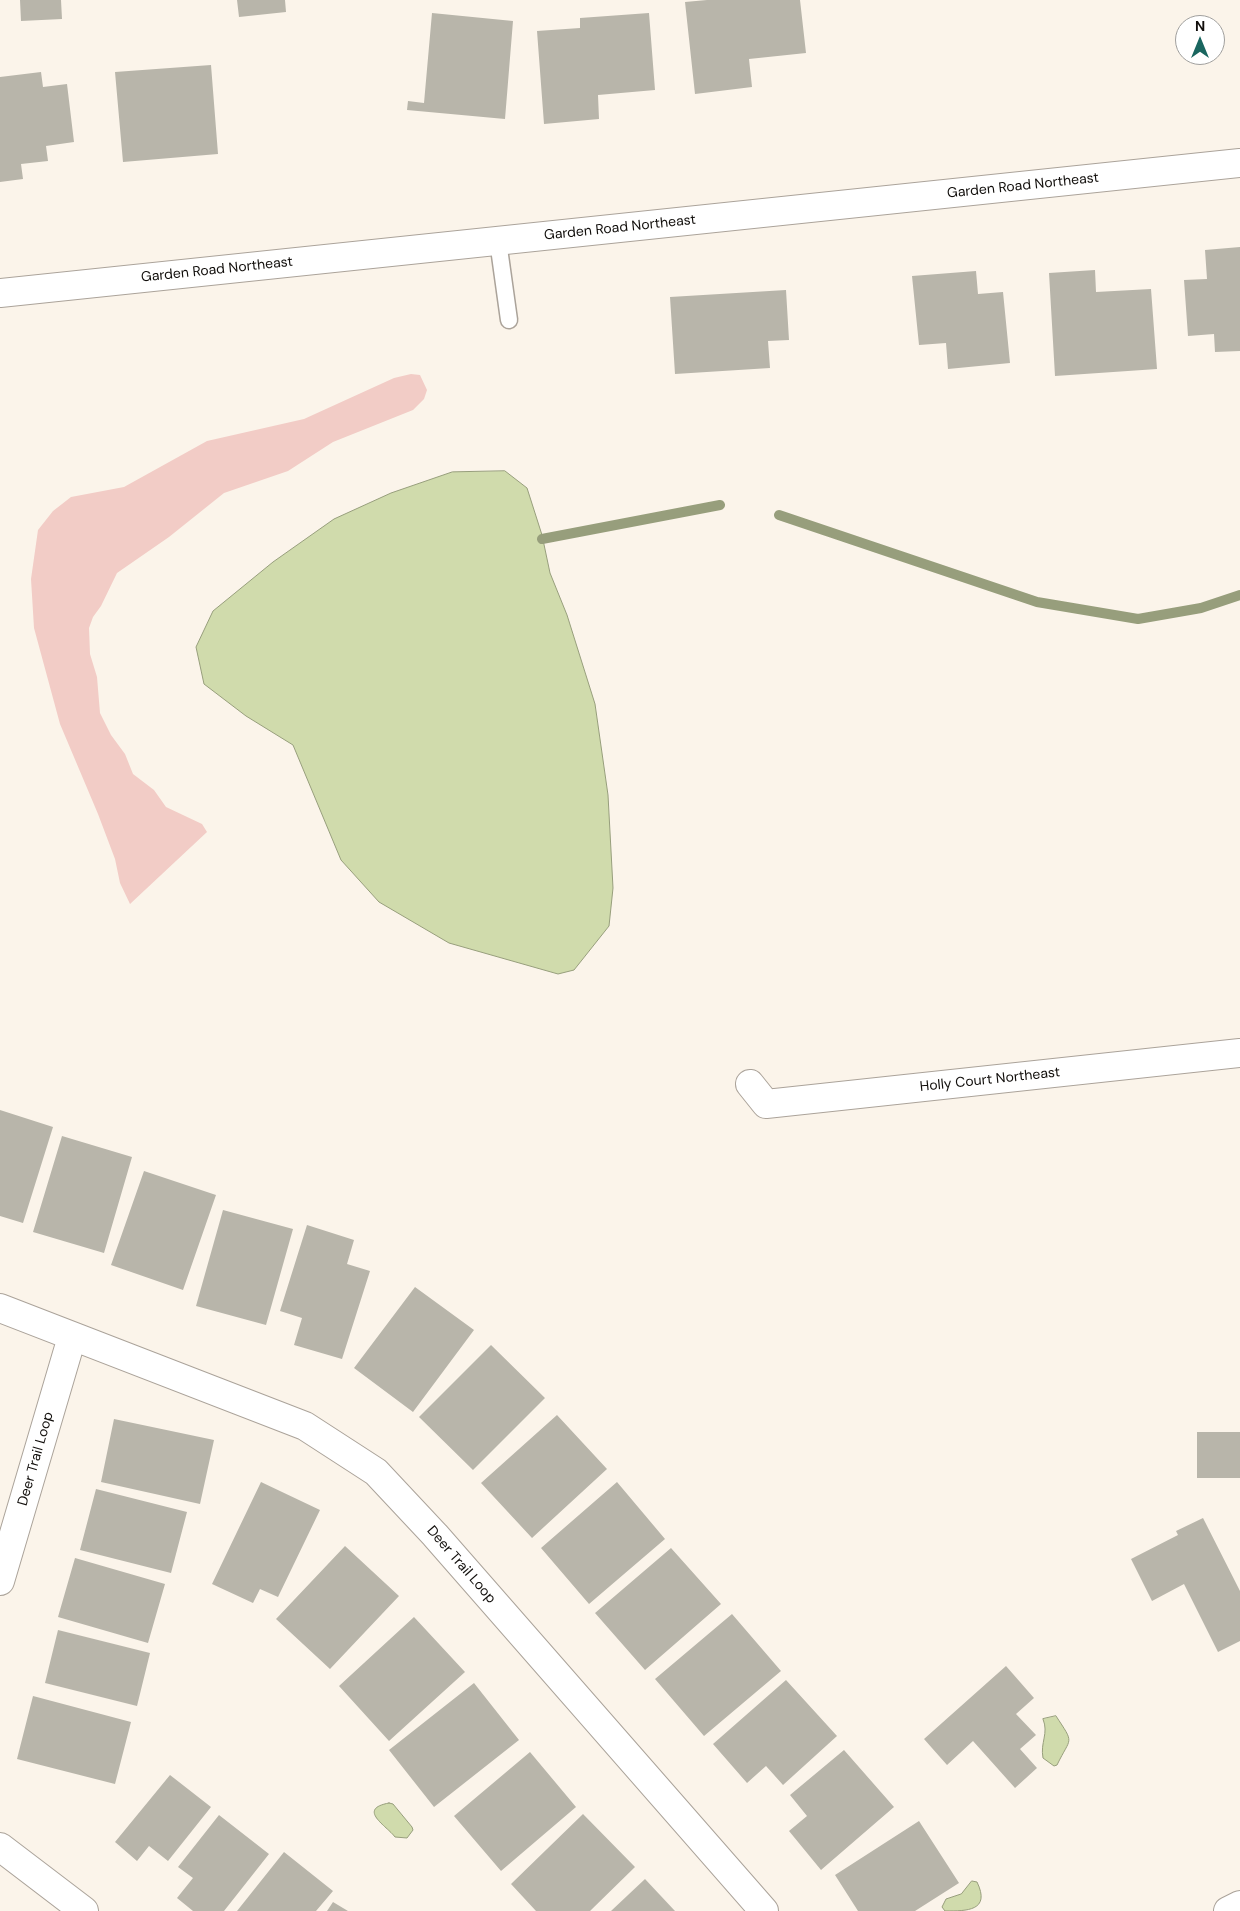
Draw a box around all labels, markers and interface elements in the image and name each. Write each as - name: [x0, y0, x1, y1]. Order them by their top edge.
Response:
- north arrow: [1175, 15, 1225, 65]
- text: N: [1195, 17, 1205, 35]
- street label: Garden Road Northeast: [946, 170, 1100, 202]
- street label: Garden Road Northeast: [543, 212, 697, 244]
- street label: Garden Road Northeast: [140, 254, 294, 286]
- street label: Holly Court Northeast: [919, 1064, 1061, 1096]
- street label: Deer Trail Loop: [15, 1410, 57, 1508]
- street label: Deer Trail Loop: [423, 1523, 499, 1607]

